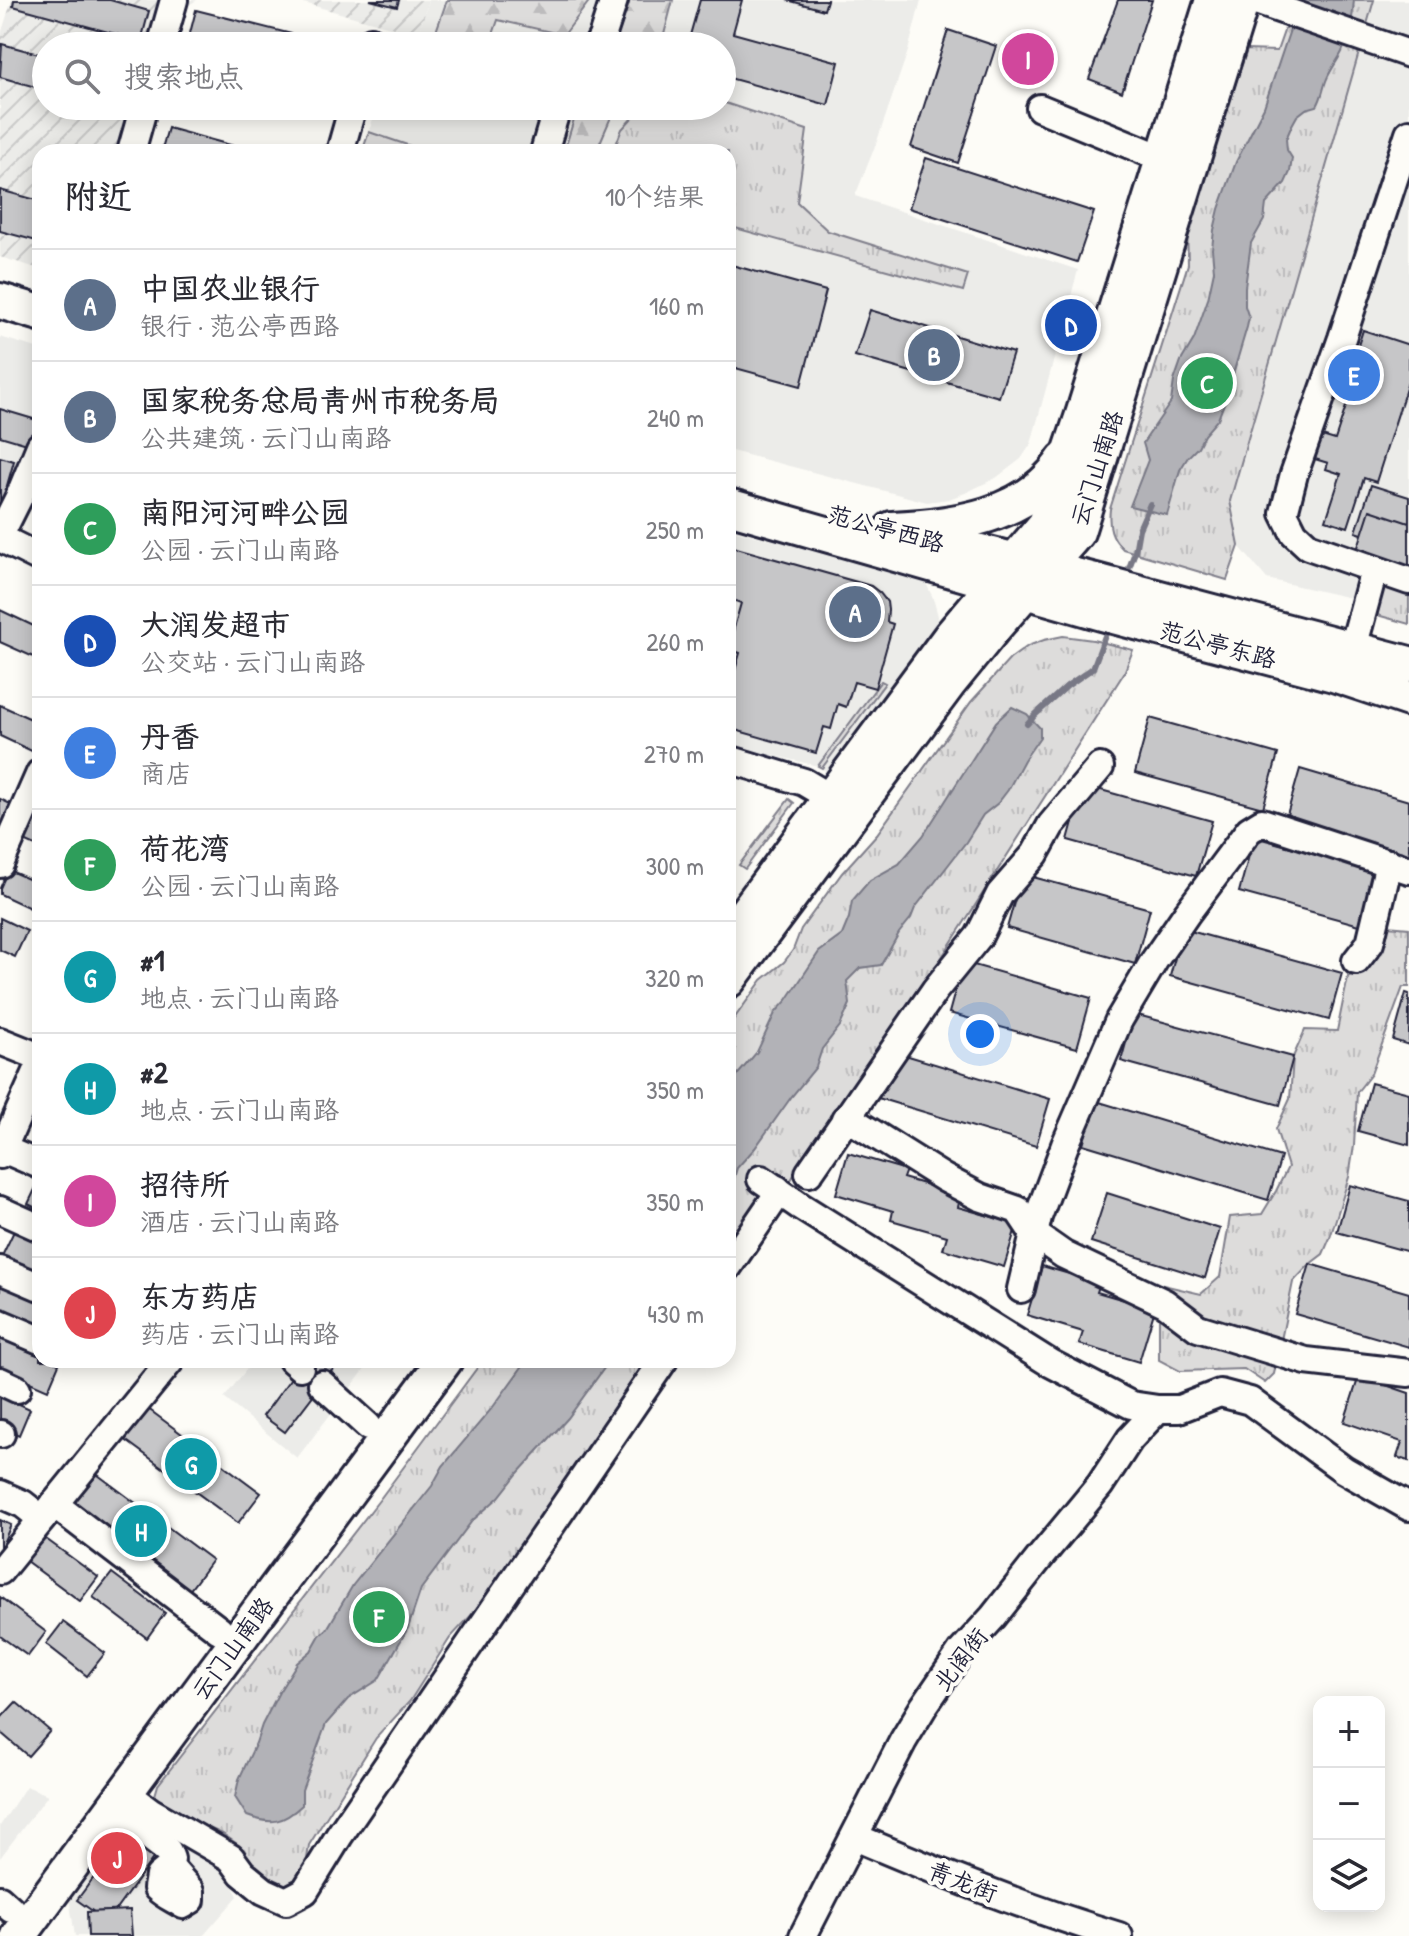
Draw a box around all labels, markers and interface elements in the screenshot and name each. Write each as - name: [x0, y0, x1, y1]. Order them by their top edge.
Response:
- pin: I: [1002, 29, 1054, 89]
- search box: [32, 32, 736, 120]
- icon: search: [60, 54, 104, 98]
- text: 搜索地点: [124, 56, 244, 96]
- text: 附近: [64, 173, 132, 219]
- text: 10个结果: [605, 179, 704, 214]
- text: 中国农业银行: [140, 268, 320, 308]
- text: A: [84, 288, 96, 323]
- text: 160 m: [649, 288, 704, 323]
- pin: D: [1045, 295, 1097, 355]
- text: 银行 · 范公亭西路: [140, 308, 339, 343]
- pin: B: [908, 325, 960, 385]
- pin: E: [1328, 345, 1380, 405]
- pin: C: [1181, 353, 1233, 413]
- text: 国家税务总局青州市税务局: [140, 380, 500, 420]
- text: B: [83, 400, 97, 435]
- text: 240 m: [647, 400, 704, 435]
- street label: 云门山南路: [1062, 406, 1130, 530]
- text: 公共建筑 · 云门山南路: [140, 420, 391, 455]
- text: 南阳河河畔公园: [140, 492, 350, 532]
- street label: 范公亭西路: [824, 497, 948, 559]
- text: C: [83, 512, 97, 547]
- text: 250 m: [646, 512, 704, 547]
- text: 公园 · 云门山南路: [140, 532, 339, 567]
- pin: A: [829, 582, 881, 642]
- text: 大润发超市: [140, 604, 290, 644]
- street label: 范公亭东路: [1156, 613, 1280, 675]
- text: D: [84, 624, 96, 659]
- text: 260 m: [646, 624, 704, 659]
- text: 公交站 · 云门山南路: [140, 644, 365, 679]
- text: 丹香: [140, 716, 200, 756]
- text: E: [84, 736, 96, 771]
- text: 270 m: [644, 736, 704, 771]
- text: 商店: [140, 756, 192, 791]
- text: 荷花湾: [140, 828, 230, 868]
- text: F: [85, 848, 95, 883]
- text: 300 m: [645, 848, 704, 883]
- text: 公园 · 云门山南路: [140, 868, 339, 903]
- text: #1: [140, 940, 165, 980]
- text: G: [84, 960, 96, 995]
- text: 320 m: [645, 960, 704, 995]
- text: 地点 · 云门山南路: [140, 980, 339, 1015]
- your location: [960, 1014, 1000, 1054]
- text: #2: [140, 1052, 168, 1092]
- text: H: [84, 1072, 96, 1107]
- text: 350 m: [646, 1072, 704, 1107]
- text: 地点 · 云门山南路: [140, 1092, 339, 1127]
- text: 招待所: [140, 1164, 230, 1204]
- text: I: [87, 1184, 93, 1219]
- text: 350 m: [646, 1184, 704, 1219]
- text: 酒店 · 云门山南路: [140, 1204, 339, 1239]
- text: 东方药店: [140, 1276, 260, 1316]
- text: J: [85, 1296, 95, 1331]
- text: 430 m: [647, 1296, 704, 1331]
- text: 药店 · 云门山南路: [140, 1316, 339, 1351]
- pin: G: [165, 1434, 217, 1494]
- pin: H: [115, 1501, 167, 1561]
- pin: F: [353, 1587, 405, 1647]
- street label: 云门山南路: [184, 1590, 280, 1706]
- street label: 北阁街: [925, 1621, 995, 1697]
- map controls: [1313, 1696, 1385, 1912]
- button: +: [1313, 1696, 1385, 1768]
- button: −: [1313, 1768, 1385, 1840]
- pin: J: [91, 1828, 143, 1888]
- button: layers: [1313, 1840, 1385, 1912]
- street label: 青龙街: [924, 1853, 1002, 1909]

